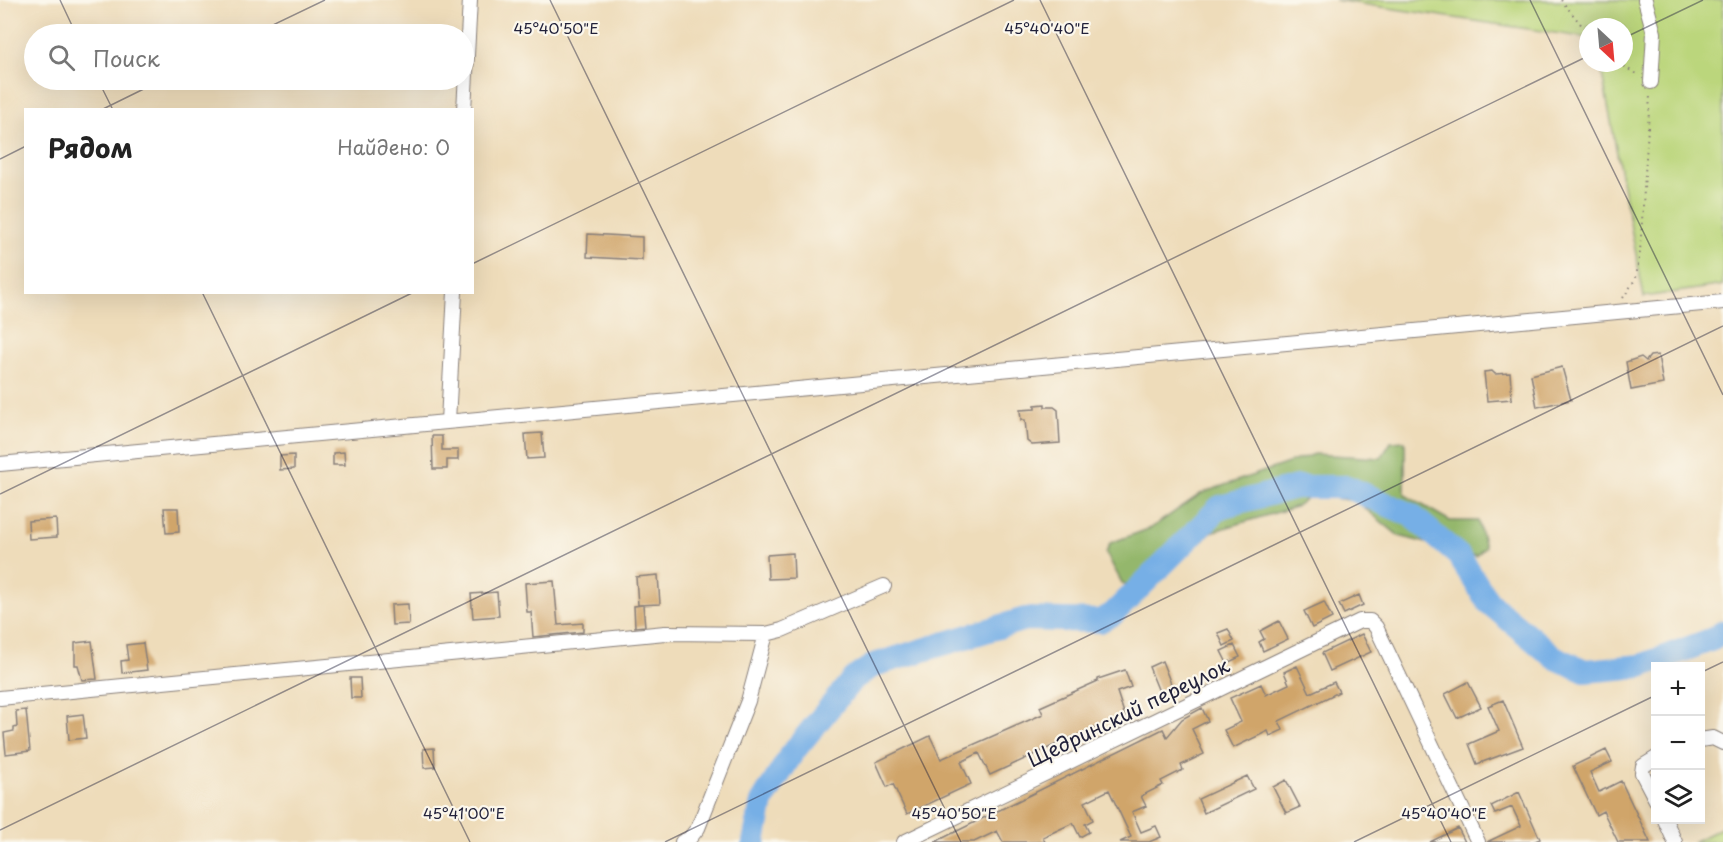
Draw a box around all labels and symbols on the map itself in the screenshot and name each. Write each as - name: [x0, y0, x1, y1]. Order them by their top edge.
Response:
- text: 45°40'50"E: [513, 16, 599, 39]
- text: 45°40'40"E: [1004, 16, 1090, 39]
- north arrow: [1579, 18, 1633, 72]
- street label: Щедринский переулок: [1022, 650, 1234, 774]
- text: 45°41'00"E: [423, 801, 505, 824]
- text: 45°40'50"E: [911, 801, 997, 824]
- text: 45°40'40"E: [1401, 801, 1487, 824]

